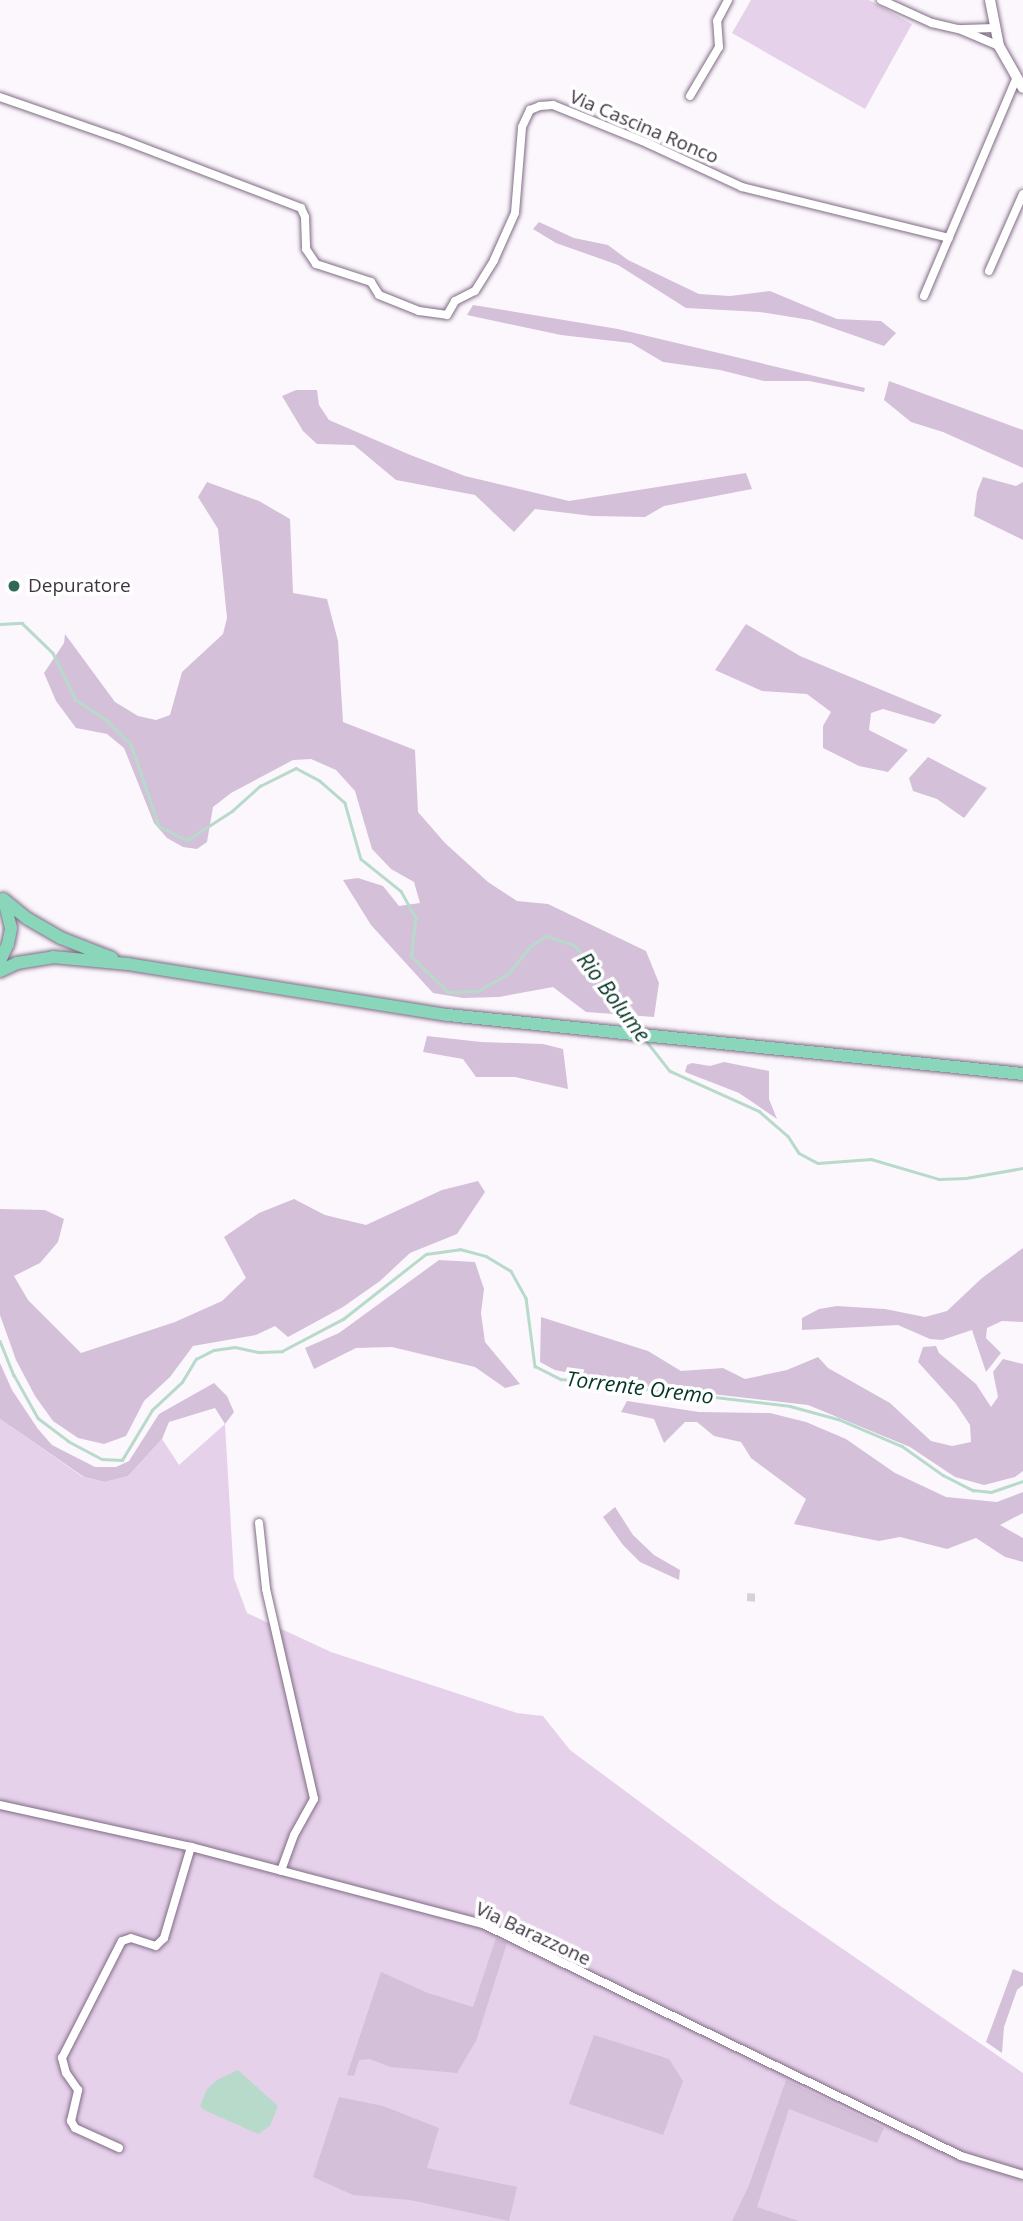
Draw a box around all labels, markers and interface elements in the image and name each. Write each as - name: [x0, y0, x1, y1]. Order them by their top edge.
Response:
- street label: Via Cascina Ronco: [566, 85, 722, 169]
- place label: Depuratore: [28, 575, 131, 597]
- marker: Depuratore: [6, 578, 22, 594]
- water label: Rio Bolume: [572, 947, 656, 1047]
- water label: Torrente Oremo: [565, 1365, 715, 1409]
- street label: Via Barazzone: [472, 1897, 594, 1971]

